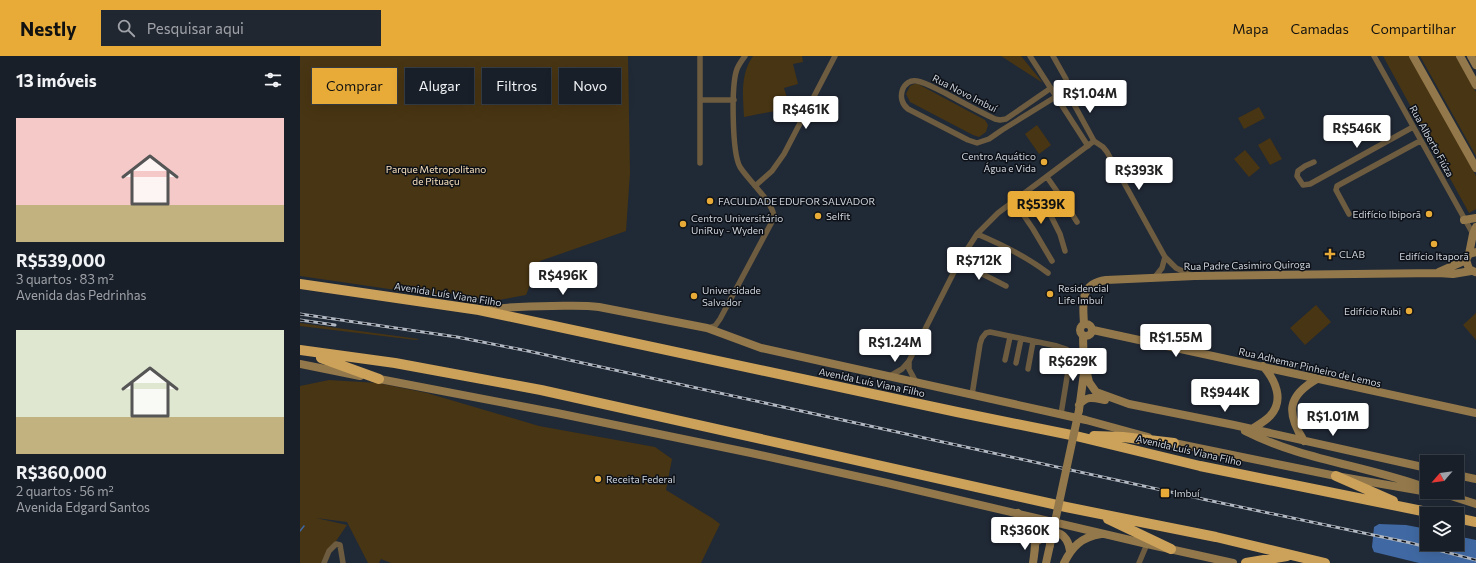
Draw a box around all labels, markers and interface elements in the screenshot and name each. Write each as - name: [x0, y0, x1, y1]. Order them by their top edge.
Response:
- search box: [101, 10, 381, 46]
- text: Nestly: [20, 17, 77, 40]
- icon: search: [115, 17, 137, 39]
- text: Pesquisar aqui: [147, 19, 244, 37]
- text: Mapa: [1232, 20, 1269, 37]
- text: Camadas: [1291, 20, 1349, 37]
- text: Compartilhar: [1371, 20, 1456, 37]
- chip: Comprar: [312, 68, 397, 104]
- chip: Alugar: [405, 68, 474, 104]
- chip: Filtros: [482, 68, 551, 104]
- chip: Novo: [559, 68, 621, 104]
- icon: filters: [262, 69, 284, 91]
- text: 13 imóveis: [16, 70, 97, 91]
- street label: Rua Novo Imbuí: [931, 72, 1000, 115]
- pin: R$1.04M: [1053, 80, 1127, 114]
- text: R$1.04M: [1063, 85, 1117, 101]
- pin: R$461K: [773, 96, 839, 130]
- text: R$461K: [782, 101, 830, 117]
- street label: Rua Alberto Fiúza: [1407, 103, 1457, 179]
- pin: R$546K: [1324, 115, 1390, 149]
- text: R$546K: [1332, 120, 1382, 136]
- icon: home: [114, 144, 186, 216]
- place label: Centro Aquático Água e Vida: [961, 150, 1036, 174]
- marker: Centro Aquático Água e Vida: [1039, 157, 1049, 167]
- pin: R$393K: [1106, 157, 1172, 191]
- text: R$393K: [1115, 162, 1163, 178]
- park label: Parque Metropolitano de Pituaçu: [386, 163, 486, 187]
- pin: R$539K: [1008, 191, 1074, 225]
- place label: FACULDADE EDUFOR SALVADOR: [718, 195, 875, 207]
- marker: FACULDADE EDUFOR SALVADOR: [705, 196, 715, 206]
- text: R$539K: [1017, 196, 1065, 212]
- place label: Edifício Ibiporã: [1353, 208, 1421, 220]
- marker: Edifício Ibiporã: [1424, 209, 1434, 219]
- place label: Selfit: [826, 210, 850, 222]
- marker: Selfit: [813, 211, 823, 221]
- place label: Centro Universitário UniRuy - Wyden: [691, 212, 783, 236]
- marker: Centro Universitário UniRuy - Wyden: [678, 219, 688, 229]
- marker: Edifício Itaporã: [1429, 239, 1439, 249]
- pin: R$712K: [946, 247, 1012, 281]
- marker: CLAB: [1324, 248, 1336, 260]
- place label: CLAB: [1339, 248, 1365, 260]
- text: R$539,000: [16, 250, 106, 271]
- place label: Edifício Itaporã: [1399, 250, 1469, 262]
- text: R$712K: [956, 252, 1002, 268]
- street label: Rua Padre Casimiro Quiroga: [1184, 258, 1310, 272]
- pin: R$496K: [530, 262, 596, 296]
- text: R$496K: [538, 267, 588, 283]
- text: 3 quartos · 83 m²: [16, 271, 114, 287]
- street label: Avenida Luís Viana Filho: [394, 280, 502, 308]
- place label: Residencial Life Imbuí: [1058, 282, 1109, 306]
- place label: Universidade Salvador: [702, 284, 761, 308]
- text: Avenida das Pedrinhas: [16, 287, 147, 303]
- marker: Residencial Life Imbuí: [1045, 289, 1055, 299]
- marker: Universidade Salvador: [689, 291, 699, 301]
- place label: Edifício Rubi: [1344, 305, 1401, 317]
- marker: Edifício Rubi: [1404, 306, 1414, 316]
- pin: R$1.55M: [1139, 324, 1213, 358]
- pin: R$1.24M: [858, 329, 932, 363]
- text: R$1.55M: [1149, 329, 1203, 345]
- text: R$1.24M: [868, 334, 922, 350]
- street label: Rua Adhemar Pinheiro de Lemos: [1238, 345, 1383, 389]
- pin: R$629K: [1040, 348, 1106, 382]
- text: R$629K: [1049, 353, 1097, 369]
- icon: home: [114, 356, 186, 428]
- street label: Avenida Luís Viana Filho: [818, 365, 926, 399]
- pin: R$944K: [1192, 379, 1258, 413]
- text: R$944K: [1200, 384, 1250, 400]
- pin: R$1.01M: [1296, 403, 1370, 437]
- text: R$1.01M: [1307, 408, 1359, 424]
- street label: Avenida Luís Viana Filho: [1135, 432, 1243, 468]
- north arrow: [1420, 455, 1464, 499]
- map controls: [1420, 455, 1464, 551]
- text: R$360,000: [16, 462, 107, 483]
- place label: Receita Federal: [606, 473, 675, 485]
- marker: Receita Federal: [593, 474, 603, 484]
- text: 2 quartos · 56 m²: [16, 483, 114, 499]
- marker: Imbuí: [1159, 487, 1171, 499]
- place label: Imbuí: [1174, 487, 1200, 499]
- text: Avenida Edgard Santos: [16, 499, 150, 515]
- button: layers: [1420, 507, 1464, 551]
- pin: R$360K: [992, 517, 1058, 551]
- text: R$360K: [1000, 522, 1050, 538]

